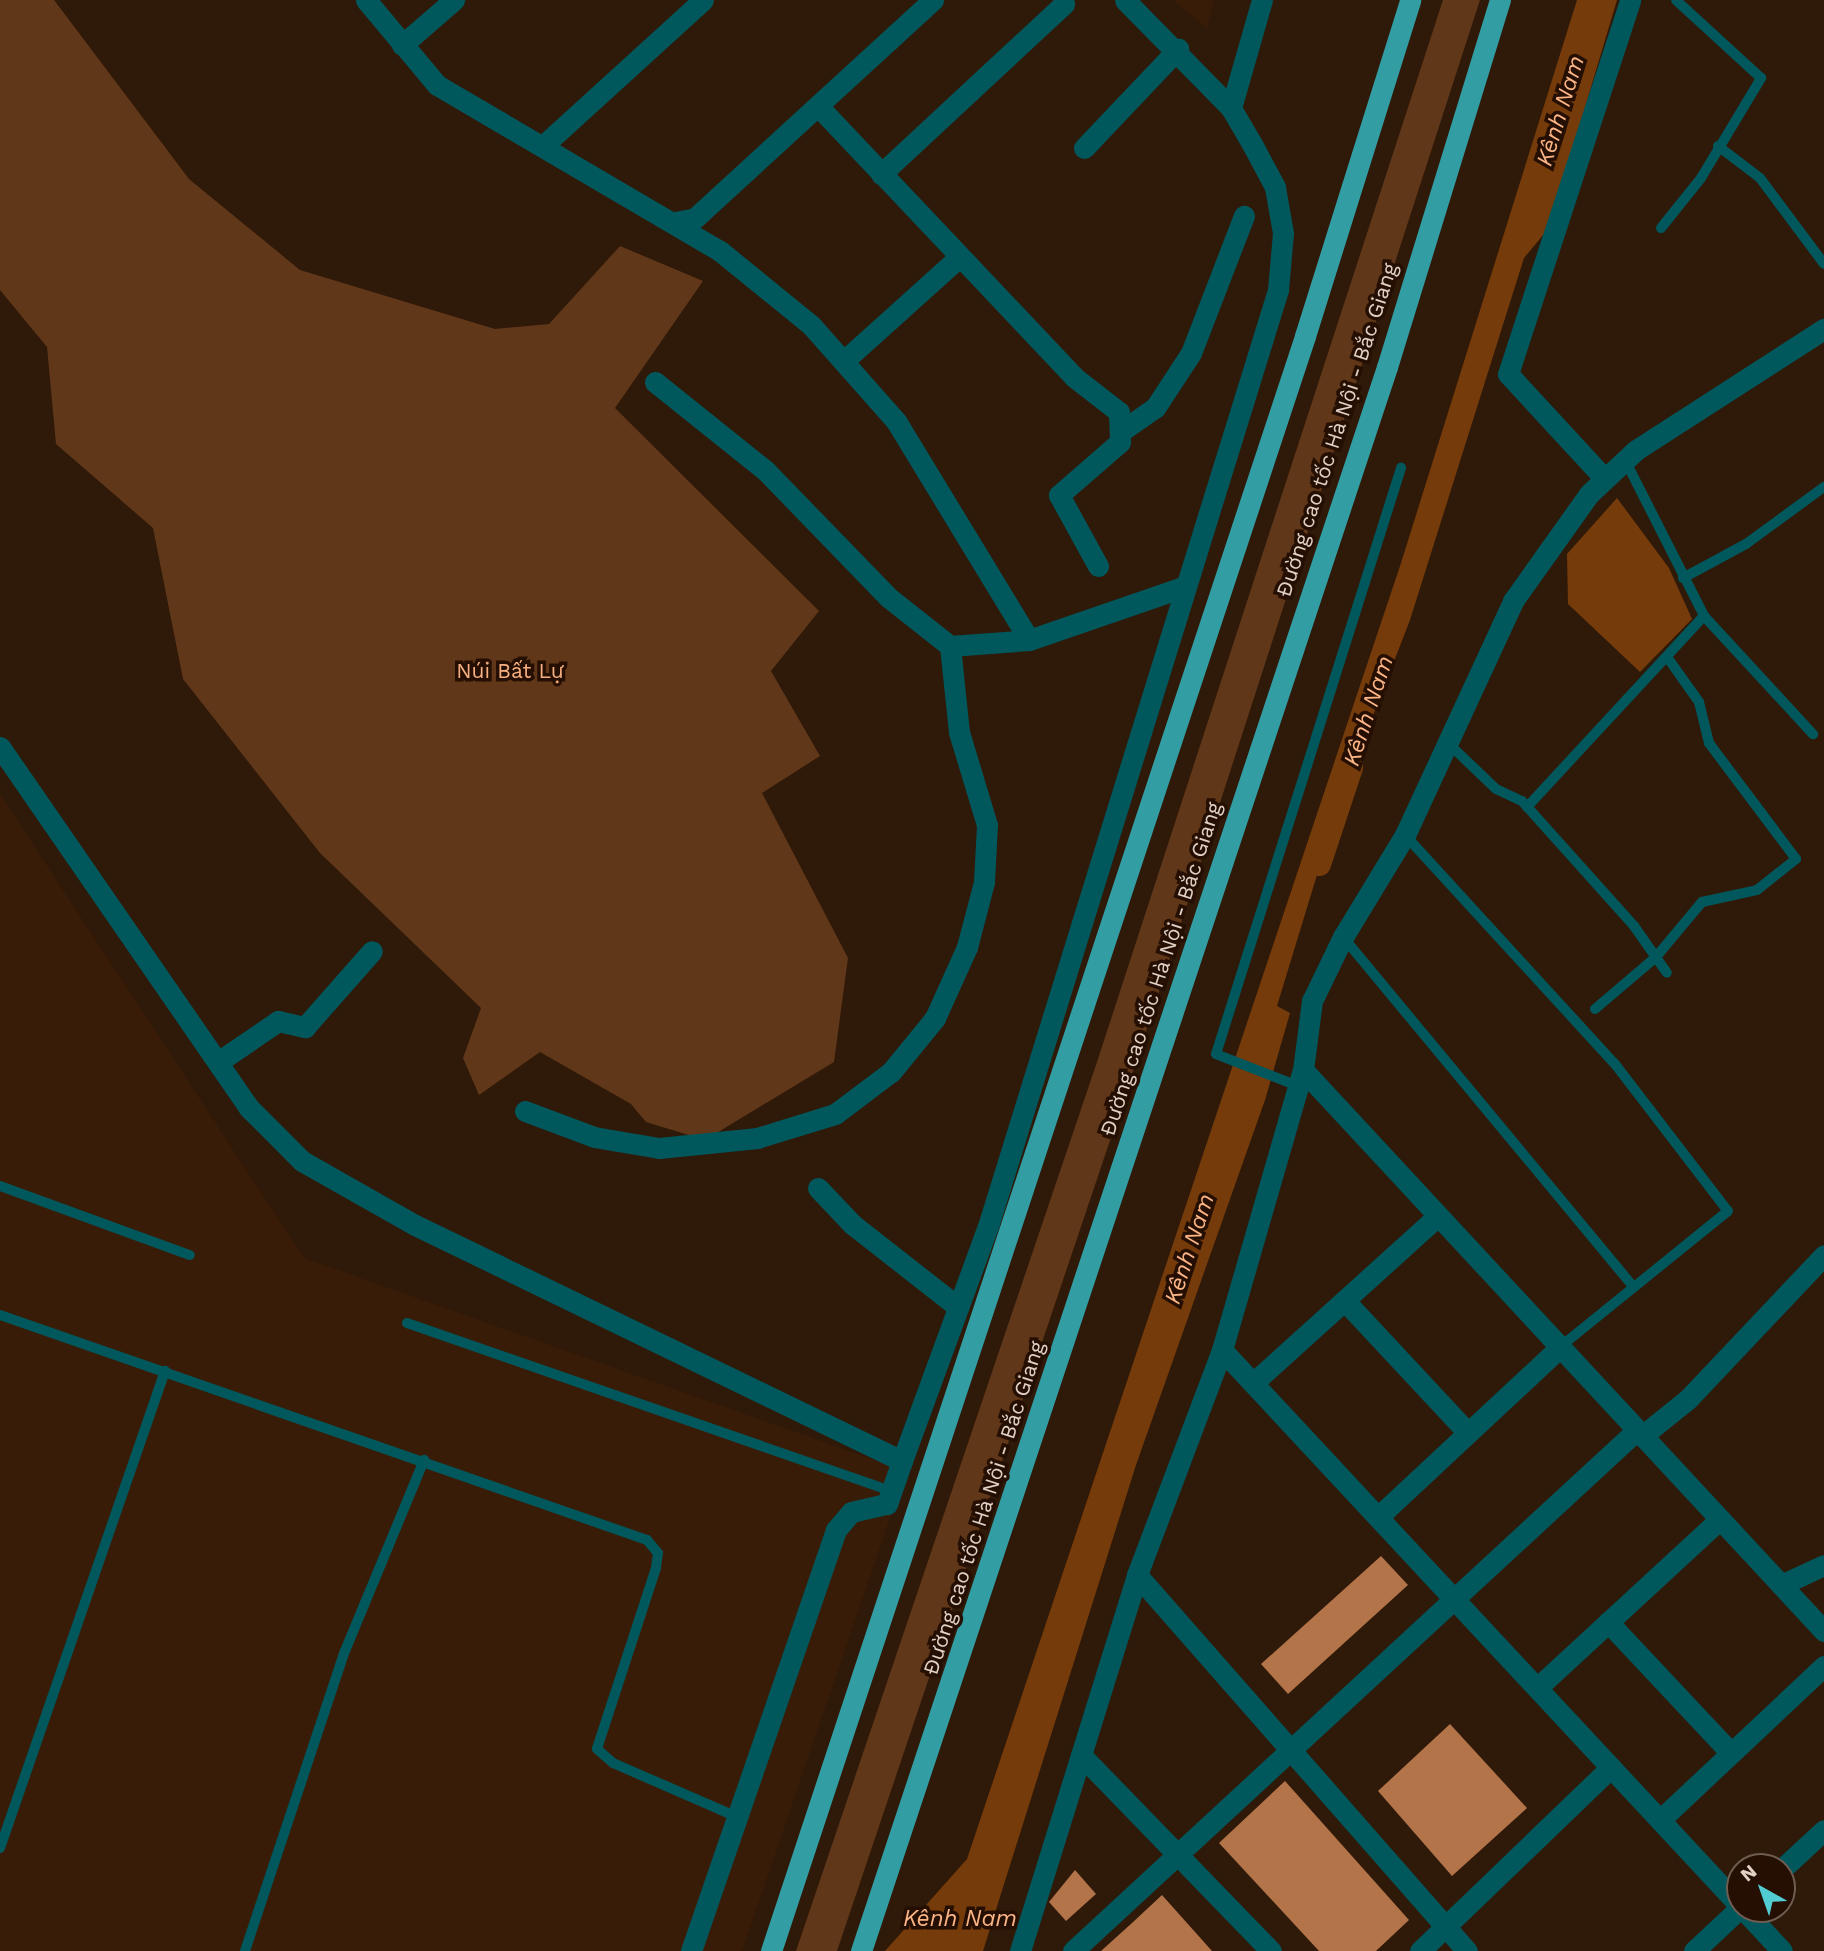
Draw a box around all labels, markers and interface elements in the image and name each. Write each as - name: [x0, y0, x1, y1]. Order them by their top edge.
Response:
- water label: Kênh Nam: [1531, 52, 1591, 170]
- street label: Đường cao tốc Hà Nội - Bắc Giang: [1271, 260, 1403, 600]
- water label: Kênh Nam: [1338, 652, 1400, 770]
- park label: Núi Bất Lự: [456, 658, 564, 684]
- street label: Đường cao tốc Hà Nội - Bắc Giang: [1095, 799, 1227, 1139]
- water label: Kênh Nam: [1159, 1190, 1221, 1308]
- street label: Đường cao tốc Hà Nội - Bắc Giang: [918, 1338, 1050, 1678]
- north arrow: [1726, 1853, 1796, 1923]
- text: N: [1736, 1860, 1761, 1886]
- water label: Kênh Nam: [903, 1905, 1017, 1933]

